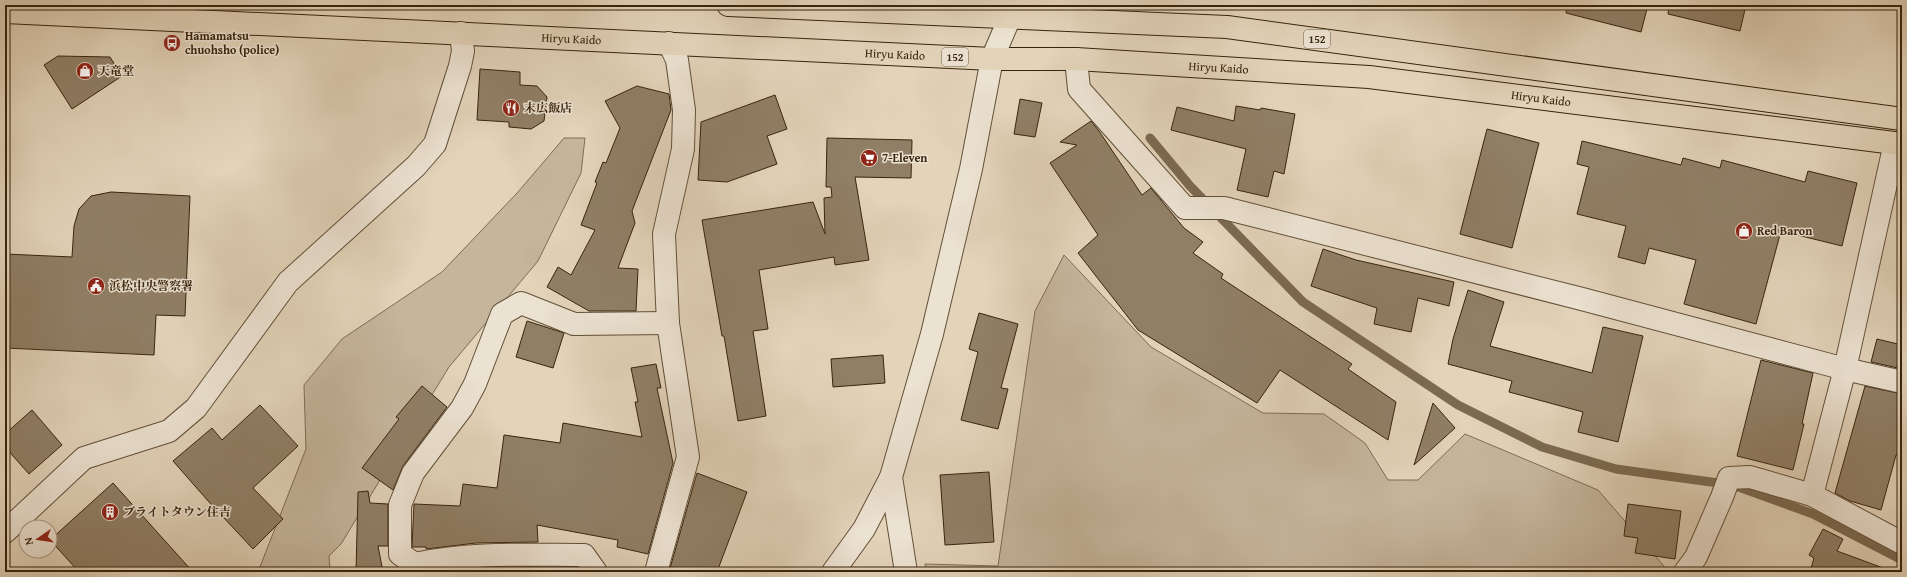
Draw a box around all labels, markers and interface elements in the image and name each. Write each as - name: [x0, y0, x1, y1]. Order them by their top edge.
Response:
- place label: Hamamatsu chuohsho (police): [185, 27, 279, 58]
- street label: Hiryu Kaido: [541, 29, 602, 48]
- road number: 152: [1304, 30, 1330, 48]
- bus stop icon: Hamamatsu chuohsho (police): [162, 33, 182, 53]
- street label: Hiryu Kaido: [865, 44, 925, 64]
- road number: 152: [942, 48, 968, 66]
- street label: Hiryu Kaido: [1188, 57, 1249, 78]
- shop icon: 天竜堂: [75, 61, 95, 81]
- place label: 天竜堂: [98, 62, 134, 79]
- street label: Hiryu Kaido: [1510, 86, 1572, 110]
- restaurant icon: 末広飯店: [501, 98, 521, 118]
- place label: 末広飯店: [524, 99, 572, 116]
- supermarket icon: 7-Eleven: [859, 148, 879, 168]
- place label: 7-Eleven: [882, 149, 927, 166]
- shop icon: Red Baron: [1734, 221, 1754, 241]
- place label: Red Baron: [1757, 222, 1812, 239]
- public building icon: 浜松中央警察署: [86, 276, 106, 296]
- place label: 浜松中央警察署: [109, 277, 193, 294]
- building icon: ブライトタウン住吉: [100, 502, 120, 522]
- place label: ブライトタウン住吉: [123, 503, 231, 520]
- north arrow: [18, 519, 58, 559]
- text: N: [19, 535, 37, 547]

